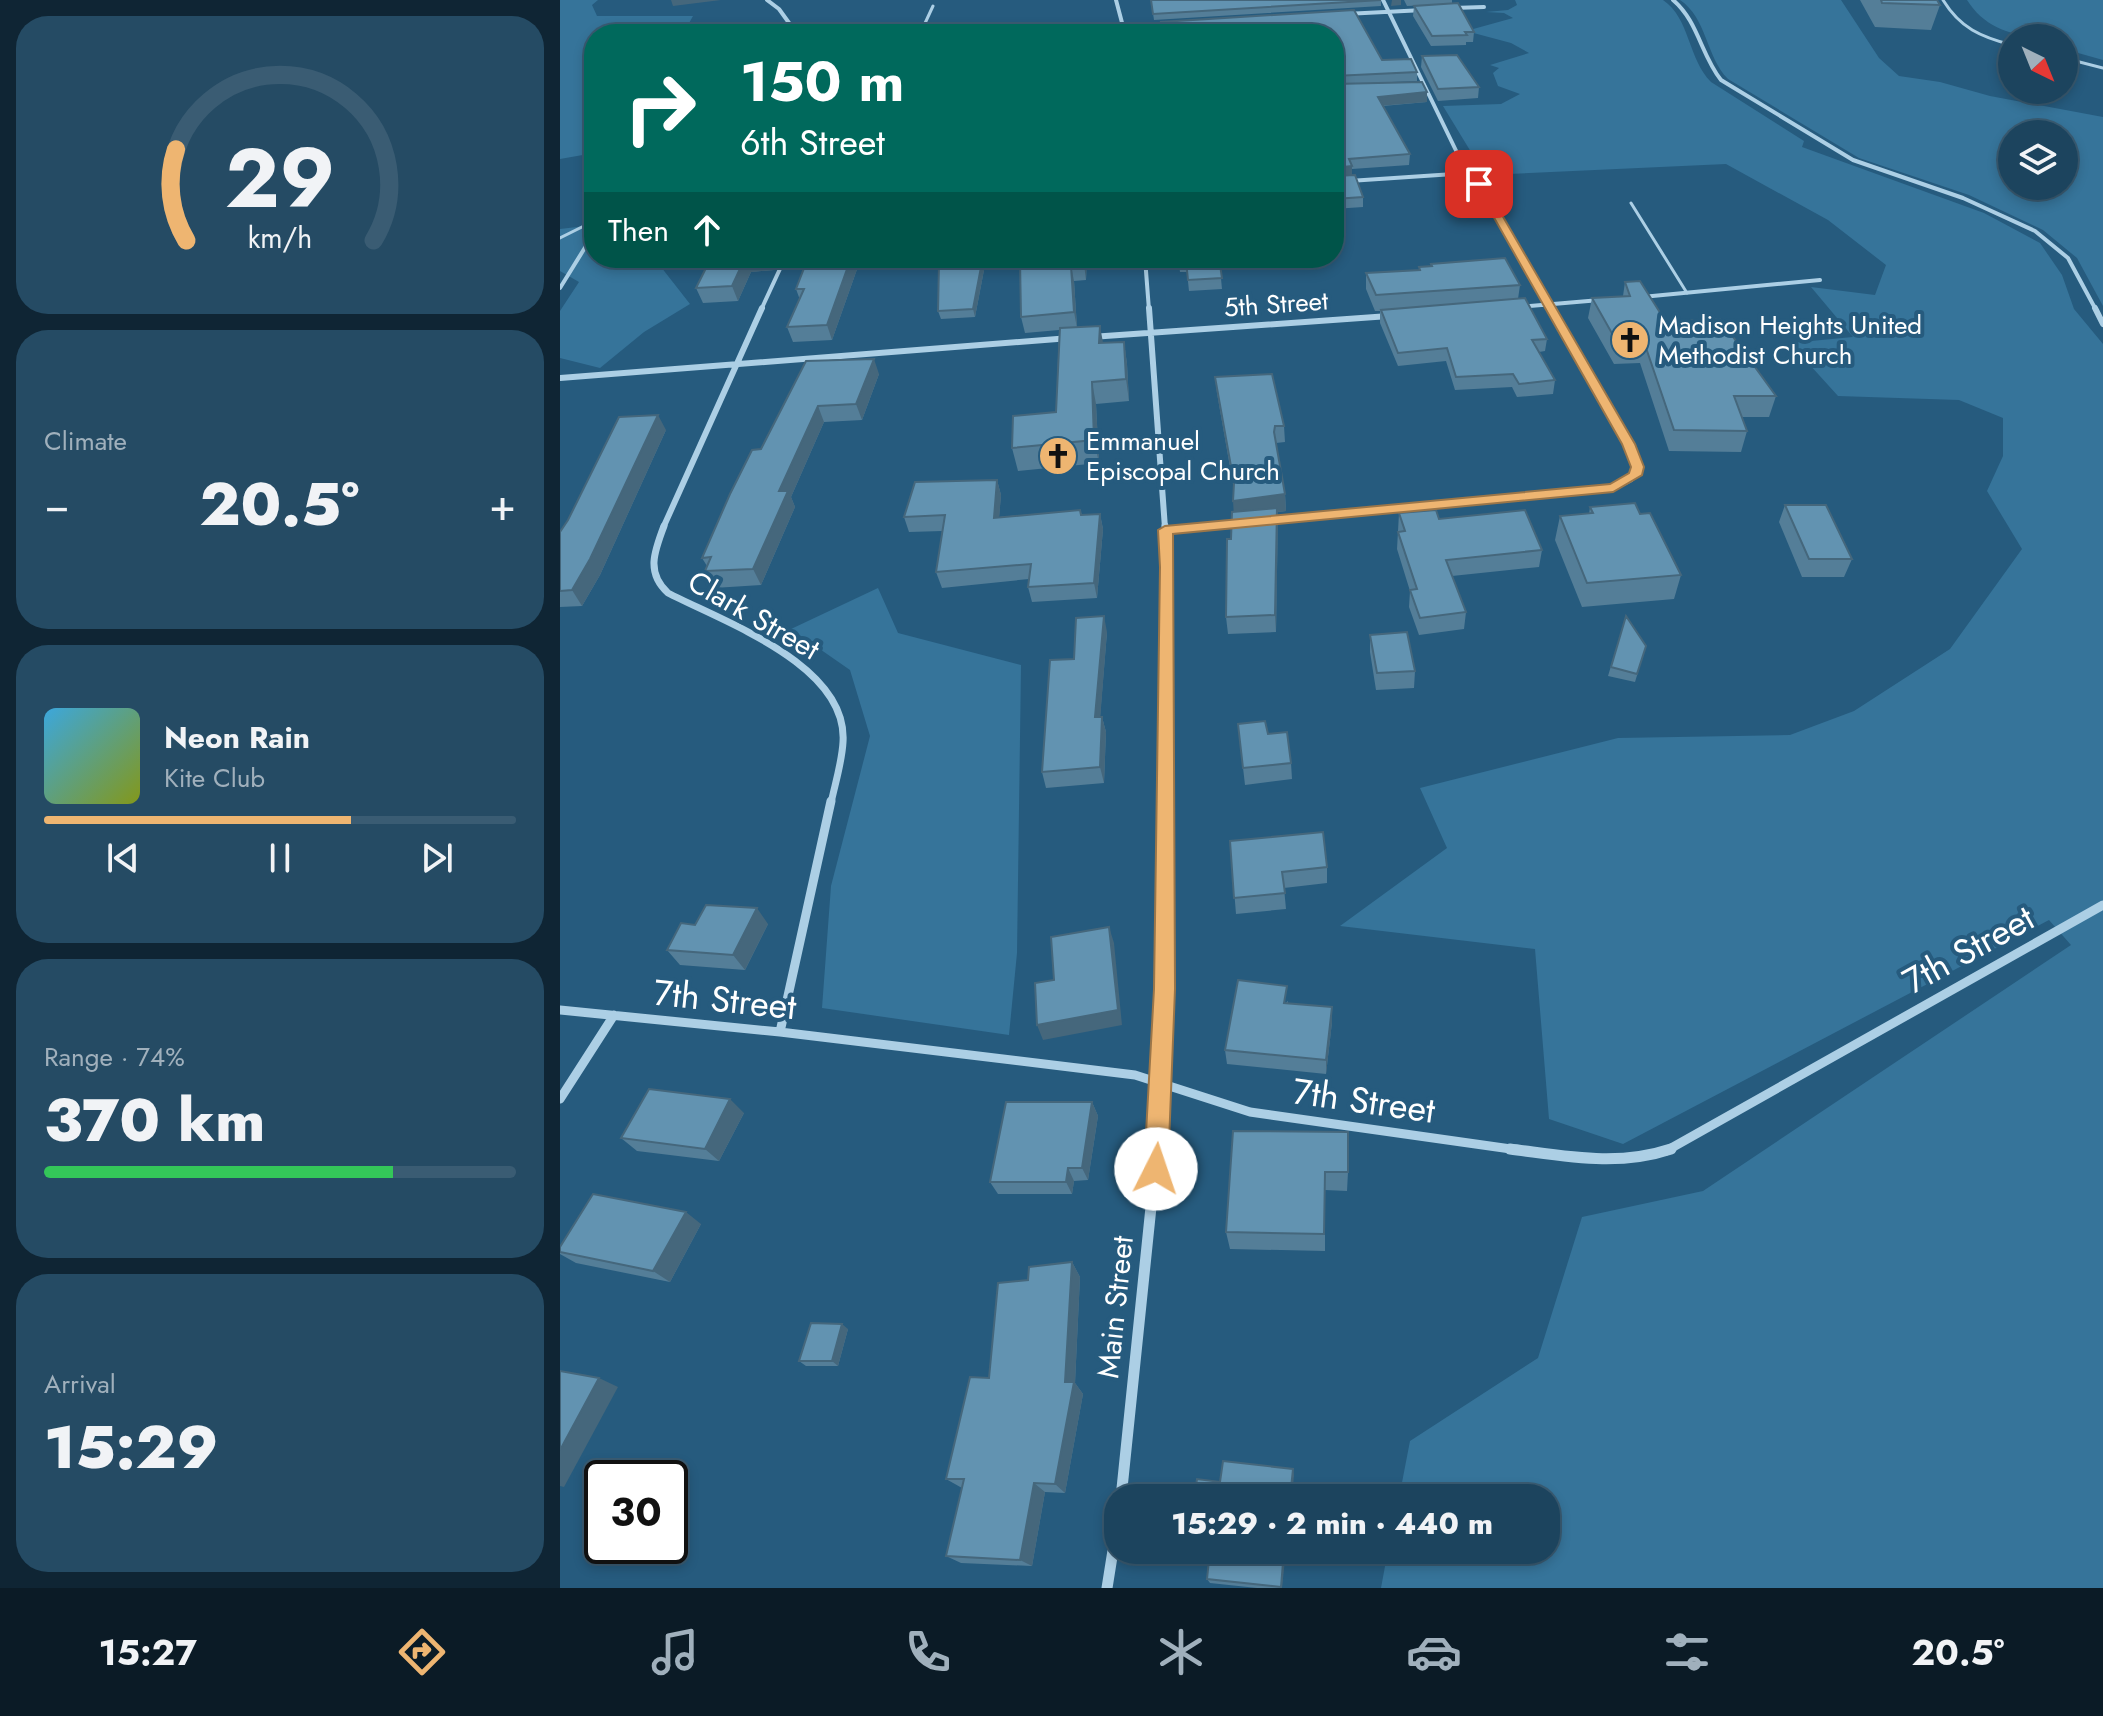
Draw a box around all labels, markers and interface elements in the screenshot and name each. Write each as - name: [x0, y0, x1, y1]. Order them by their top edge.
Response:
- north arrow: [1998, 24, 2078, 104]
- map controls: [1998, 24, 2078, 200]
- text: 150 m: [740, 41, 904, 122]
- icon: right: [608, 56, 712, 160]
- text: 6th Street: [740, 116, 885, 168]
- text: 29: [225, 118, 335, 238]
- button: layers: [1998, 120, 2078, 200]
- pin: [1445, 150, 1513, 218]
- icon: arrive: [1457, 162, 1501, 206]
- icon: ahead: [685, 208, 729, 252]
- text: Then: [608, 209, 669, 252]
- text: km/h: [248, 217, 312, 259]
- street label: 5th Street: [1223, 281, 1330, 327]
- place label: Madison Heights United Methodist Church: [1658, 306, 1922, 374]
- church icon: Madison Heights United Methodist Church: [1609, 319, 1651, 361]
- text: Climate: [44, 422, 127, 460]
- place label: Emmanuel Episcopal Church: [1086, 422, 1280, 490]
- church icon: Emmanuel Episcopal Church: [1037, 435, 1079, 477]
- text: 20.5°: [200, 461, 359, 548]
- text: −: [44, 473, 70, 537]
- text: +: [489, 473, 516, 537]
- street label: Clark Street: [680, 560, 829, 671]
- text: Neon Rain: [164, 716, 310, 759]
- text: Kite Club: [164, 759, 265, 797]
- icon: previous: [101, 836, 145, 880]
- icon: pause: [258, 836, 302, 880]
- icon: next: [415, 836, 459, 880]
- street label: 7th Street: [1893, 891, 2044, 1006]
- street label: 7th Street: [651, 966, 799, 1032]
- text: Range · 74%: [44, 1038, 185, 1076]
- street label: 7th Street: [1290, 1064, 1439, 1136]
- text: 370 km: [44, 1077, 265, 1164]
- position arrow: [1114, 1127, 1198, 1211]
- street label: Main Street: [1086, 1233, 1144, 1380]
- text: Arrival: [44, 1365, 116, 1403]
- text: 15:29: [44, 1404, 218, 1491]
- speed limit sign: 30: [584, 1460, 688, 1564]
- text: 15:29 · 2 min · 440 m: [1171, 1502, 1493, 1545]
- icon: directions: [394, 1624, 450, 1680]
- icon: music: [647, 1624, 703, 1680]
- icon: phone: [900, 1624, 956, 1680]
- icon: climate: [1153, 1624, 1209, 1680]
- icon: car: [1406, 1624, 1462, 1680]
- icon: filters: [1659, 1624, 1715, 1680]
- text: 15:27: [98, 1626, 197, 1678]
- text: 20.5°: [1912, 1626, 2004, 1678]

